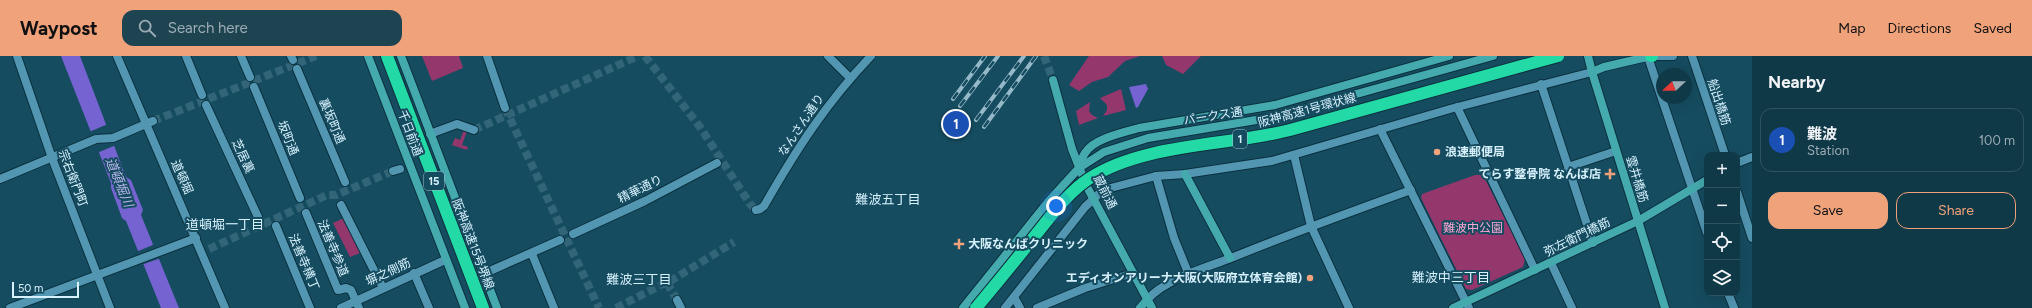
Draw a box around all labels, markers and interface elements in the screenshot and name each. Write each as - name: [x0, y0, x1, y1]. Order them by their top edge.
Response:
- search box: [122, 10, 402, 46]
- text: Waypost: [20, 17, 98, 40]
- icon: search: [136, 17, 158, 39]
- text: Search here: [168, 19, 248, 37]
- text: Map: [1838, 20, 1866, 37]
- text: Directions: [1888, 20, 1951, 37]
- text: Saved: [1973, 20, 2012, 37]
- north arrow: [1656, 68, 1692, 104]
- text: Nearby: [1768, 72, 1826, 92]
- street label: 船出橋筋: [1705, 77, 1733, 127]
- street label: 阪神高速1号環状線: [1256, 90, 1358, 130]
- street label: なんさん通り: [775, 91, 827, 159]
- street label: 裏坂町通: [316, 96, 348, 146]
- street label: パークス通: [1182, 104, 1244, 128]
- street label: 千日前通: [395, 108, 425, 158]
- pin: 1: [943, 109, 969, 139]
- street label: 坂町通: [275, 119, 301, 157]
- text: 難波: [1807, 125, 1837, 143]
- road number: 1: [1233, 130, 1247, 148]
- text: 1: [1779, 133, 1785, 148]
- text: 100 m: [1979, 133, 2015, 148]
- street label: 芝居裏: [229, 137, 257, 175]
- text: Station: [1807, 143, 1849, 158]
- place label: 浪速郵便局: [1445, 145, 1505, 159]
- street label: 宗右衛門町: [56, 147, 90, 209]
- marker: 浪速郵便局: [1432, 147, 1442, 157]
- map controls: [1704, 152, 1740, 296]
- button: +: [1704, 152, 1740, 188]
- street label: 雲井橋筋: [1623, 154, 1651, 204]
- water label: 道頓堀川: [103, 155, 137, 211]
- street label: 道頓堀: [168, 158, 196, 196]
- place label: てらす整骨院 なんば店: [1478, 167, 1601, 181]
- marker: てらす整骨院 なんば店: [1604, 168, 1616, 180]
- road number: 15: [424, 172, 444, 190]
- street label: 精華通り: [615, 172, 665, 206]
- street label: 蔵前通: [1091, 173, 1119, 211]
- button: −: [1704, 188, 1740, 224]
- district label: 難波五丁目: [855, 192, 921, 207]
- button: Save: [1768, 192, 1888, 229]
- button: Share: [1896, 192, 2016, 229]
- your location: [1046, 196, 1066, 216]
- street label: 阪神高速15号堺線: [449, 197, 497, 291]
- street label: 弥左衛門橋筋: [1542, 215, 1612, 259]
- district label: 道頓堀一丁目: [186, 217, 264, 232]
- street label: 法善寺参道: [315, 218, 351, 278]
- park label: 難波中公園: [1443, 221, 1503, 235]
- button: locate: [1704, 224, 1740, 260]
- street label: 法善寺横丁: [286, 232, 322, 292]
- place label: 大阪なんばクリニック: [968, 237, 1088, 251]
- marker: 大阪なんばクリニック: [953, 238, 965, 250]
- street label: 塀之側筋: [363, 256, 413, 288]
- button: layers: [1704, 260, 1740, 296]
- district label: 難波中三丁目: [1412, 270, 1490, 285]
- place label: エディオンアリーナ大阪(大阪府立体育会館): [1066, 271, 1302, 285]
- district label: 難波三丁目: [606, 272, 672, 287]
- marker: エディオンアリーナ大阪(大阪府立体育会館): [1305, 273, 1315, 283]
- scale bar: [12, 280, 79, 299]
- text: 50 m: [18, 282, 43, 295]

